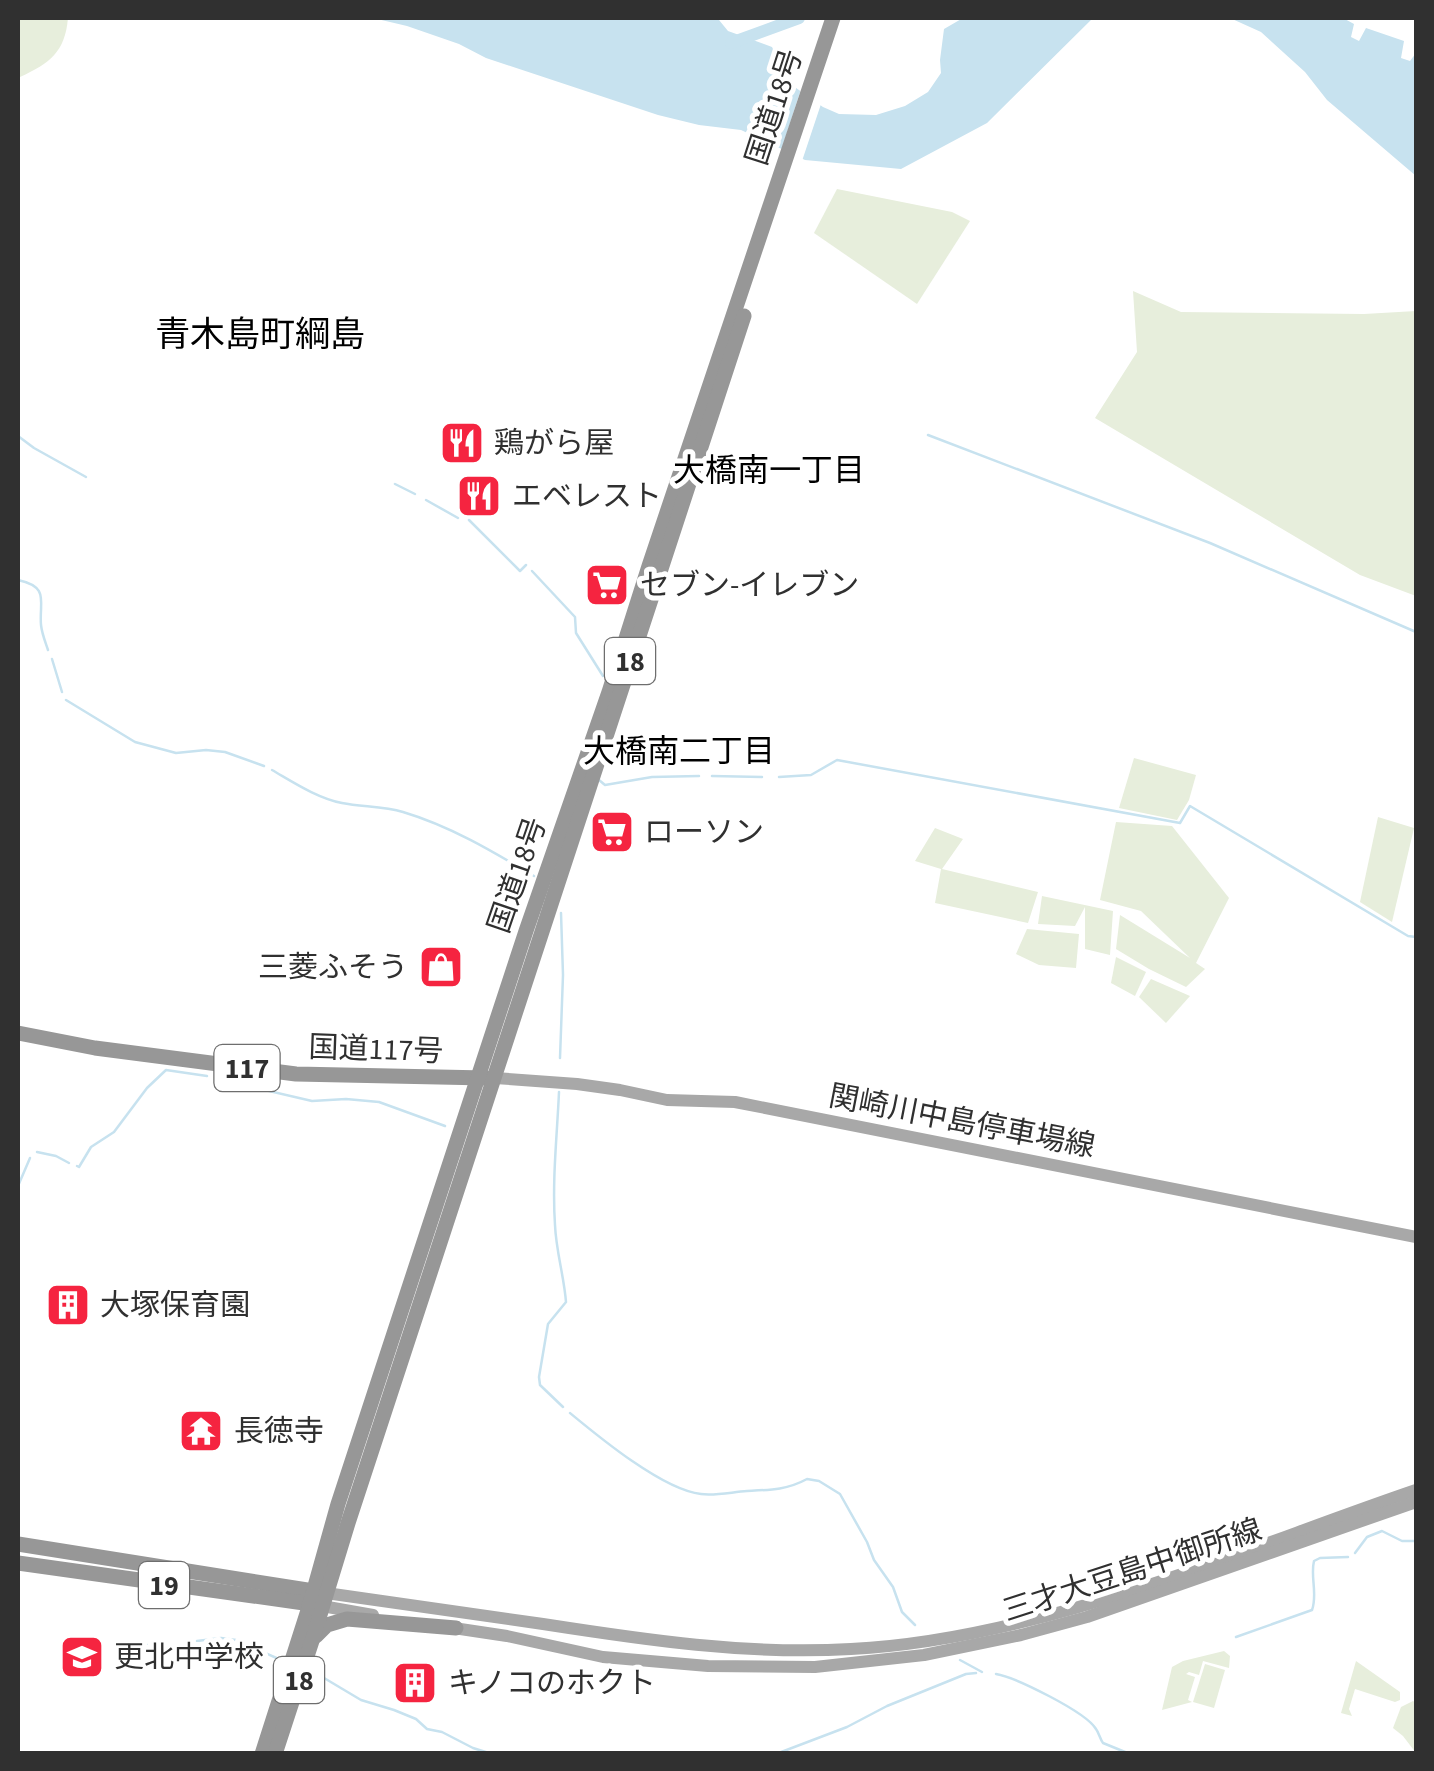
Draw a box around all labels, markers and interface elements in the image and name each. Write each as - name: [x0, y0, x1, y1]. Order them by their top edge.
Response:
- street label: 国道18号: [736, 44, 813, 171]
- district label: 青木島町綱島: [155, 310, 365, 360]
- restaurant icon: 鶏がら屋: [439, 420, 485, 466]
- place label: 鶏がら屋: [494, 422, 614, 465]
- district label: 大橋南一丁目: [673, 448, 865, 494]
- restaurant icon: エベレスト: [456, 473, 502, 519]
- place label: エベレスト: [512, 475, 662, 518]
- supermarket icon: セブン-イレブン: [584, 562, 630, 608]
- place label: セブン-イレブン: [640, 564, 859, 607]
- road number: 18: [605, 638, 655, 684]
- district label: 大橋南二丁目: [583, 729, 775, 775]
- supermarket icon: ローソン: [589, 809, 635, 855]
- place label: ローソン: [644, 811, 764, 854]
- street label: 国道18号: [478, 812, 557, 939]
- shop icon: 三菱ふそう: [418, 944, 464, 990]
- place label: 三菱ふそう: [258, 946, 408, 989]
- street label: 国道117号: [308, 1026, 444, 1073]
- road number: 117: [214, 1045, 280, 1091]
- street label: 関崎川中島停車場線: [825, 1075, 1099, 1168]
- building icon: 大塚保育園: [45, 1282, 91, 1328]
- place label: 大塚保育園: [100, 1284, 250, 1327]
- temple icon: 長徳寺: [178, 1408, 224, 1454]
- place label: 長徳寺: [234, 1410, 324, 1453]
- street label: 三才大豆島中御所線: [997, 1508, 1267, 1633]
- road number: 19: [139, 1562, 189, 1608]
- school or university icon: 更北中学校: [59, 1634, 105, 1680]
- place label: 更北中学校: [114, 1636, 264, 1679]
- road number: 18: [274, 1657, 324, 1703]
- building icon: キノコのホクト: [392, 1660, 438, 1706]
- place label: キノコのホクト: [448, 1662, 656, 1705]

